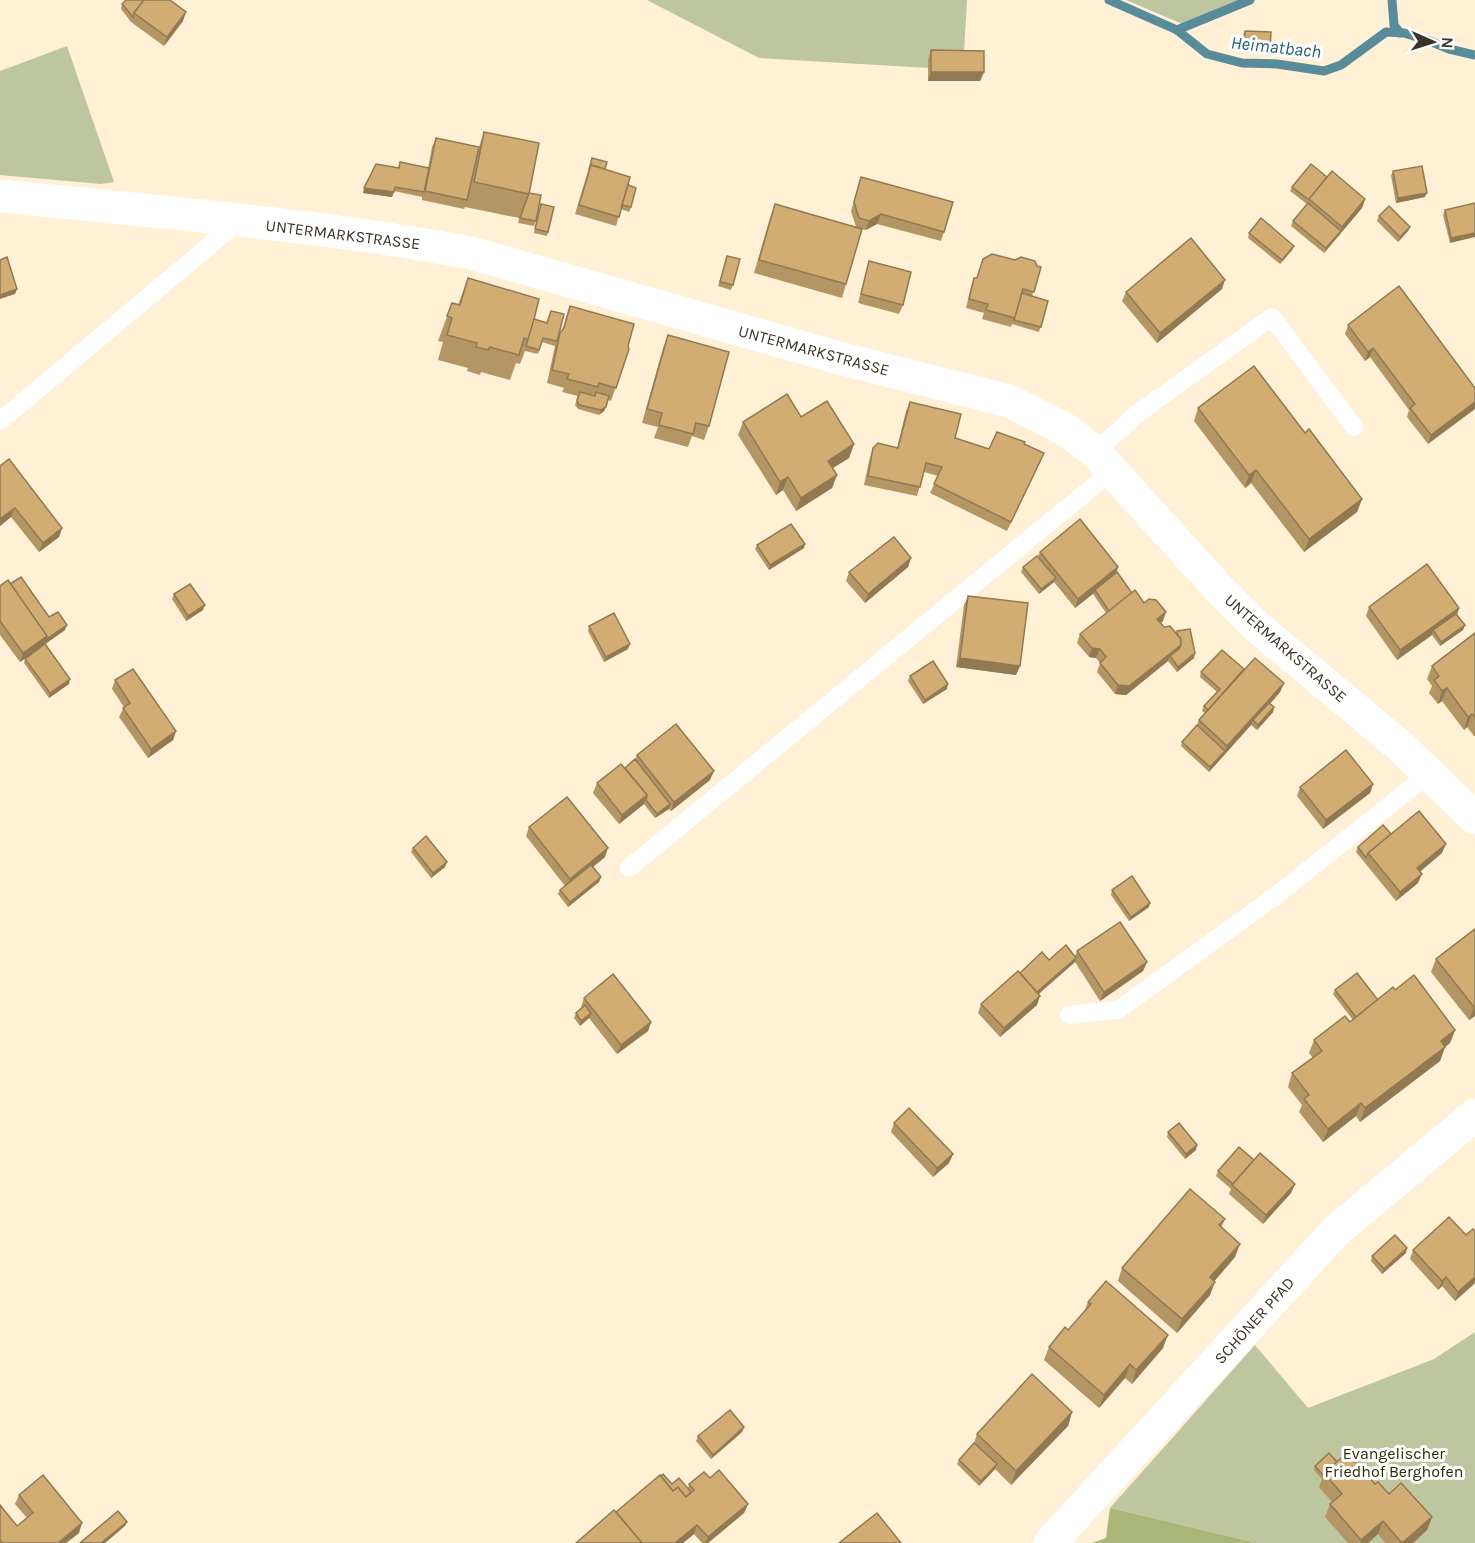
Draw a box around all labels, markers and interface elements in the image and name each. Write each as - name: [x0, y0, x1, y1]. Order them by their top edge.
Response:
- north arrow: [1403, 12, 1463, 72]
- water label: Heimatbach: [1230, 31, 1322, 63]
- text: N: [1438, 37, 1457, 49]
- street label: UNTERMARKSTRASSE: [265, 216, 421, 253]
- street label: UNTERMARKSTRASSE: [736, 321, 891, 380]
- street label: UNTERMARKSTRASSE: [1221, 590, 1351, 707]
- street label: SCHÖNER PFAD: [1210, 1273, 1298, 1368]
- park label: Evangelischer Friedhof Berghofen: [1325, 1444, 1463, 1481]

